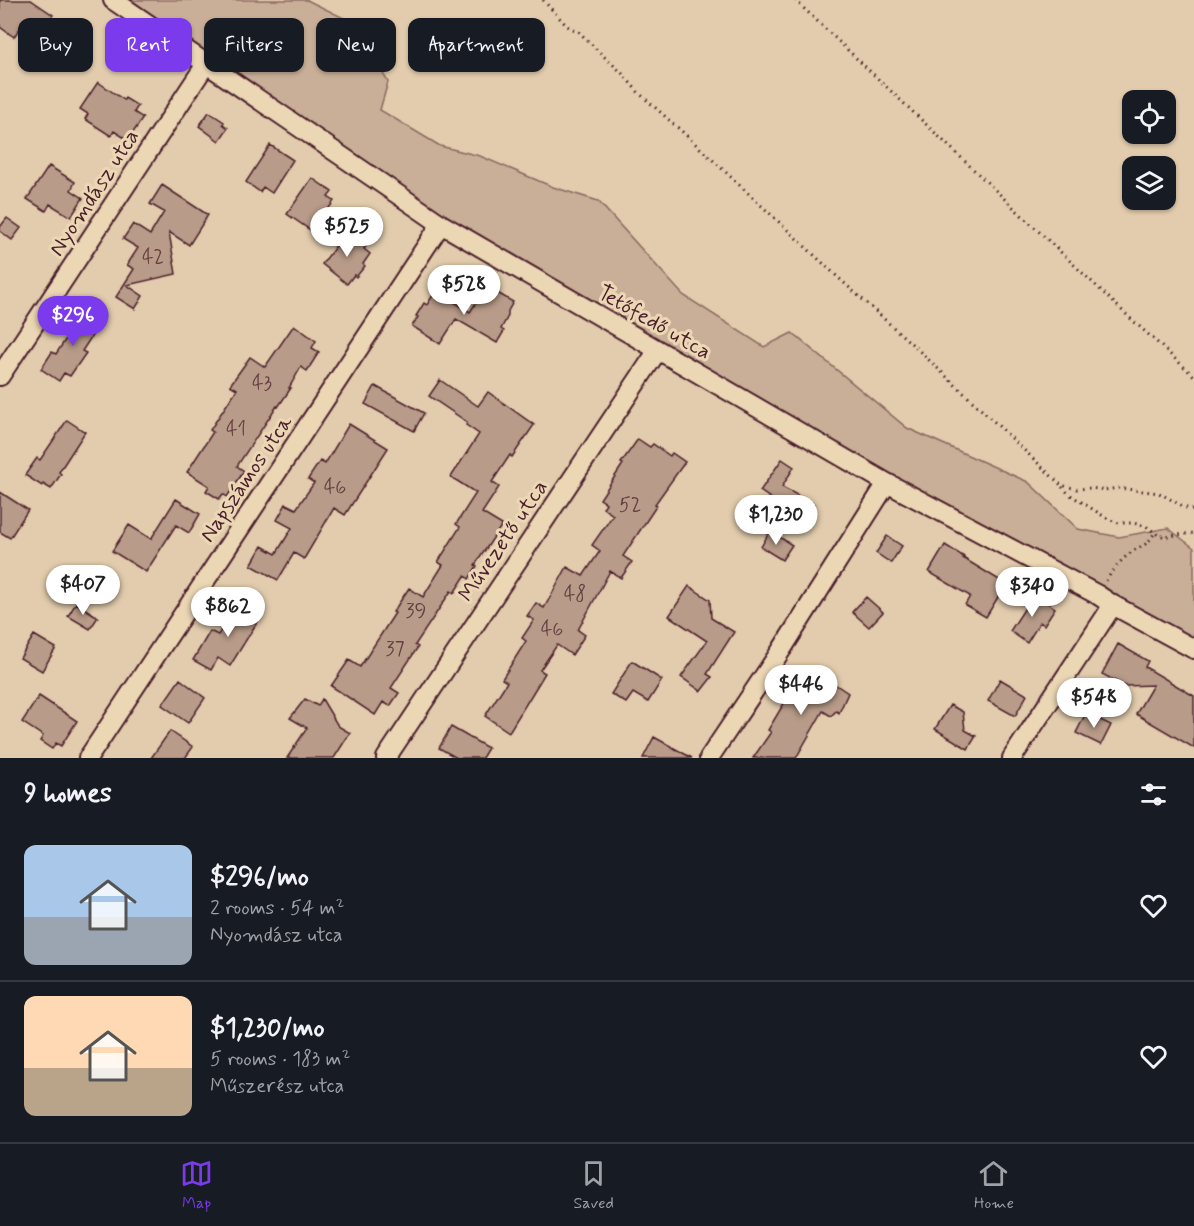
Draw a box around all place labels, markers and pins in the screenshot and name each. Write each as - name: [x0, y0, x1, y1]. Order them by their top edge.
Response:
- pin: $525: [311, 207, 383, 258]
- pin: $528: [428, 265, 500, 316]
- pin: $296: [37, 296, 109, 347]
- pin: $1,230: [727, 495, 825, 546]
- pin: $407: [47, 565, 119, 616]
- pin: $340: [996, 567, 1068, 618]
- pin: $862: [192, 587, 264, 638]
- pin: $446: [765, 665, 837, 716]
- pin: $548: [1058, 678, 1130, 729]

